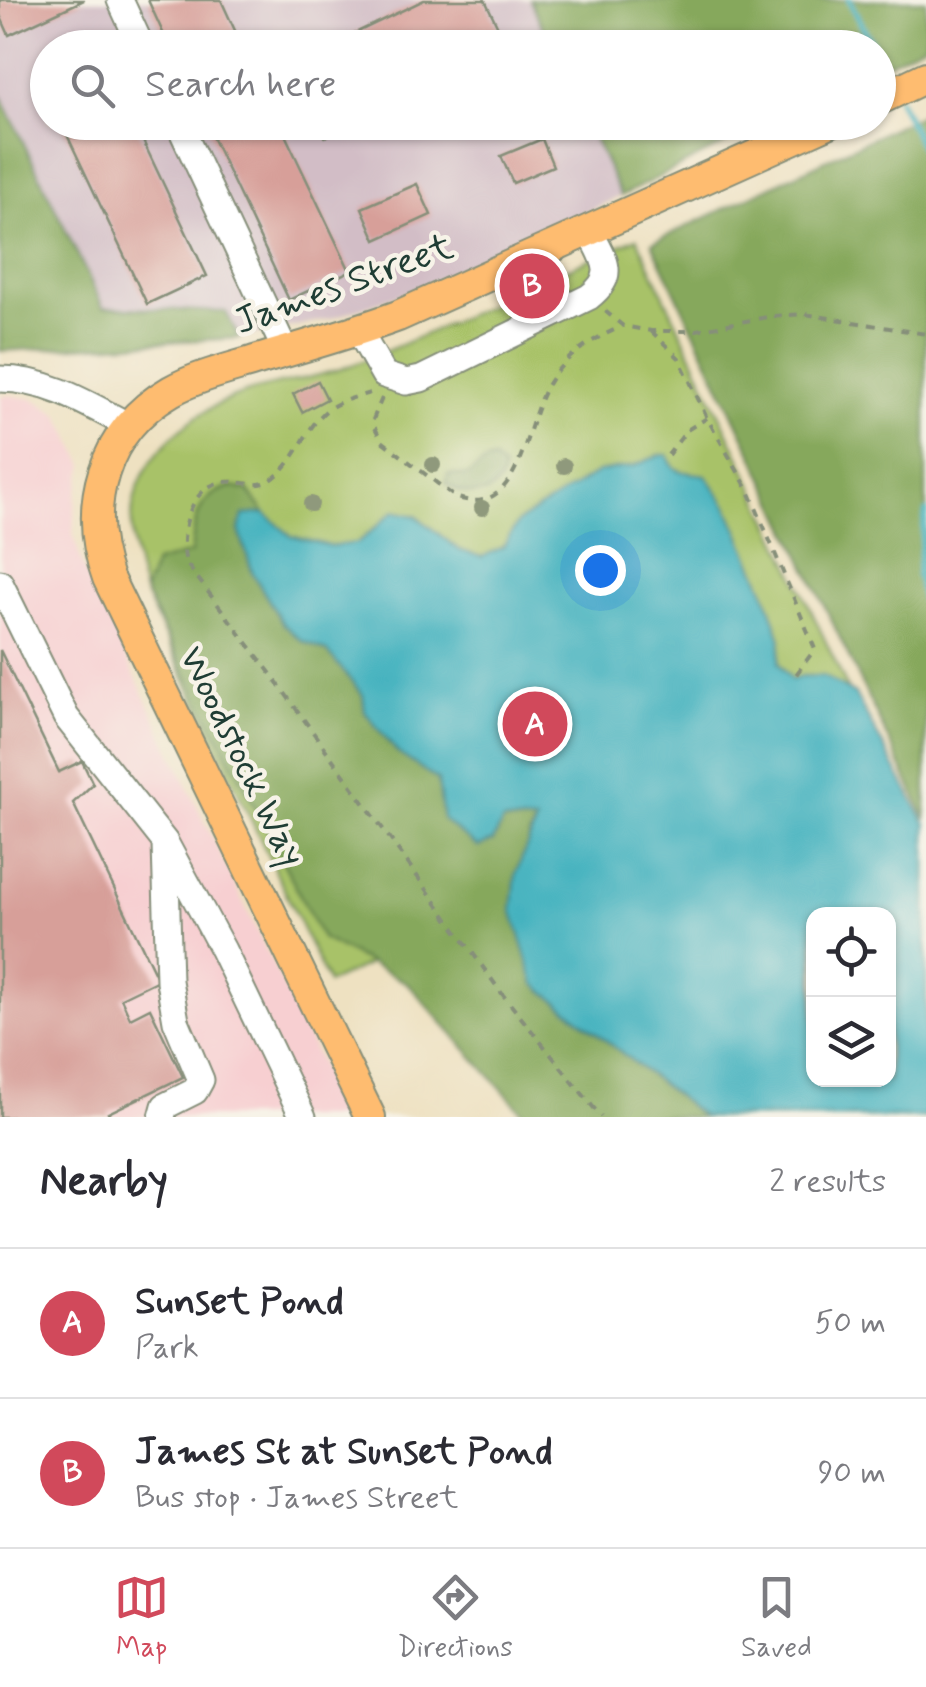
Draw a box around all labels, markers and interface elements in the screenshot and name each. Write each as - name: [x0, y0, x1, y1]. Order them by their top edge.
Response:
- search box: [30, 30, 896, 140]
- icon: search: [65, 58, 120, 113]
- text: Search here: [145, 61, 336, 110]
- street label: James Street: [228, 223, 460, 347]
- pin: B: [500, 248, 564, 324]
- your location: [575, 545, 626, 596]
- street label: Woodstock Way: [166, 639, 316, 875]
- pin: A: [502, 686, 568, 762]
- map controls: [806, 907, 896, 1087]
- button: locate: [806, 907, 896, 997]
- button: layers: [806, 997, 896, 1087]
- text: Nearby: [40, 1155, 168, 1210]
- text: 2 results: [769, 1161, 886, 1203]
- text: Sunset Pond: [135, 1278, 344, 1327]
- text: A: [62, 1302, 83, 1344]
- text: 50 m: [814, 1302, 886, 1344]
- text: Park: [135, 1327, 199, 1369]
- text: James St at Sunset Pond: [135, 1428, 553, 1477]
- text: B: [62, 1452, 83, 1494]
- text: 90 m: [818, 1452, 886, 1494]
- text: Bus stop · James Street: [135, 1477, 458, 1519]
- tab: Map: [114, 1570, 169, 1667]
- tab: Directions: [398, 1570, 513, 1667]
- tab: Saved: [741, 1570, 812, 1667]

